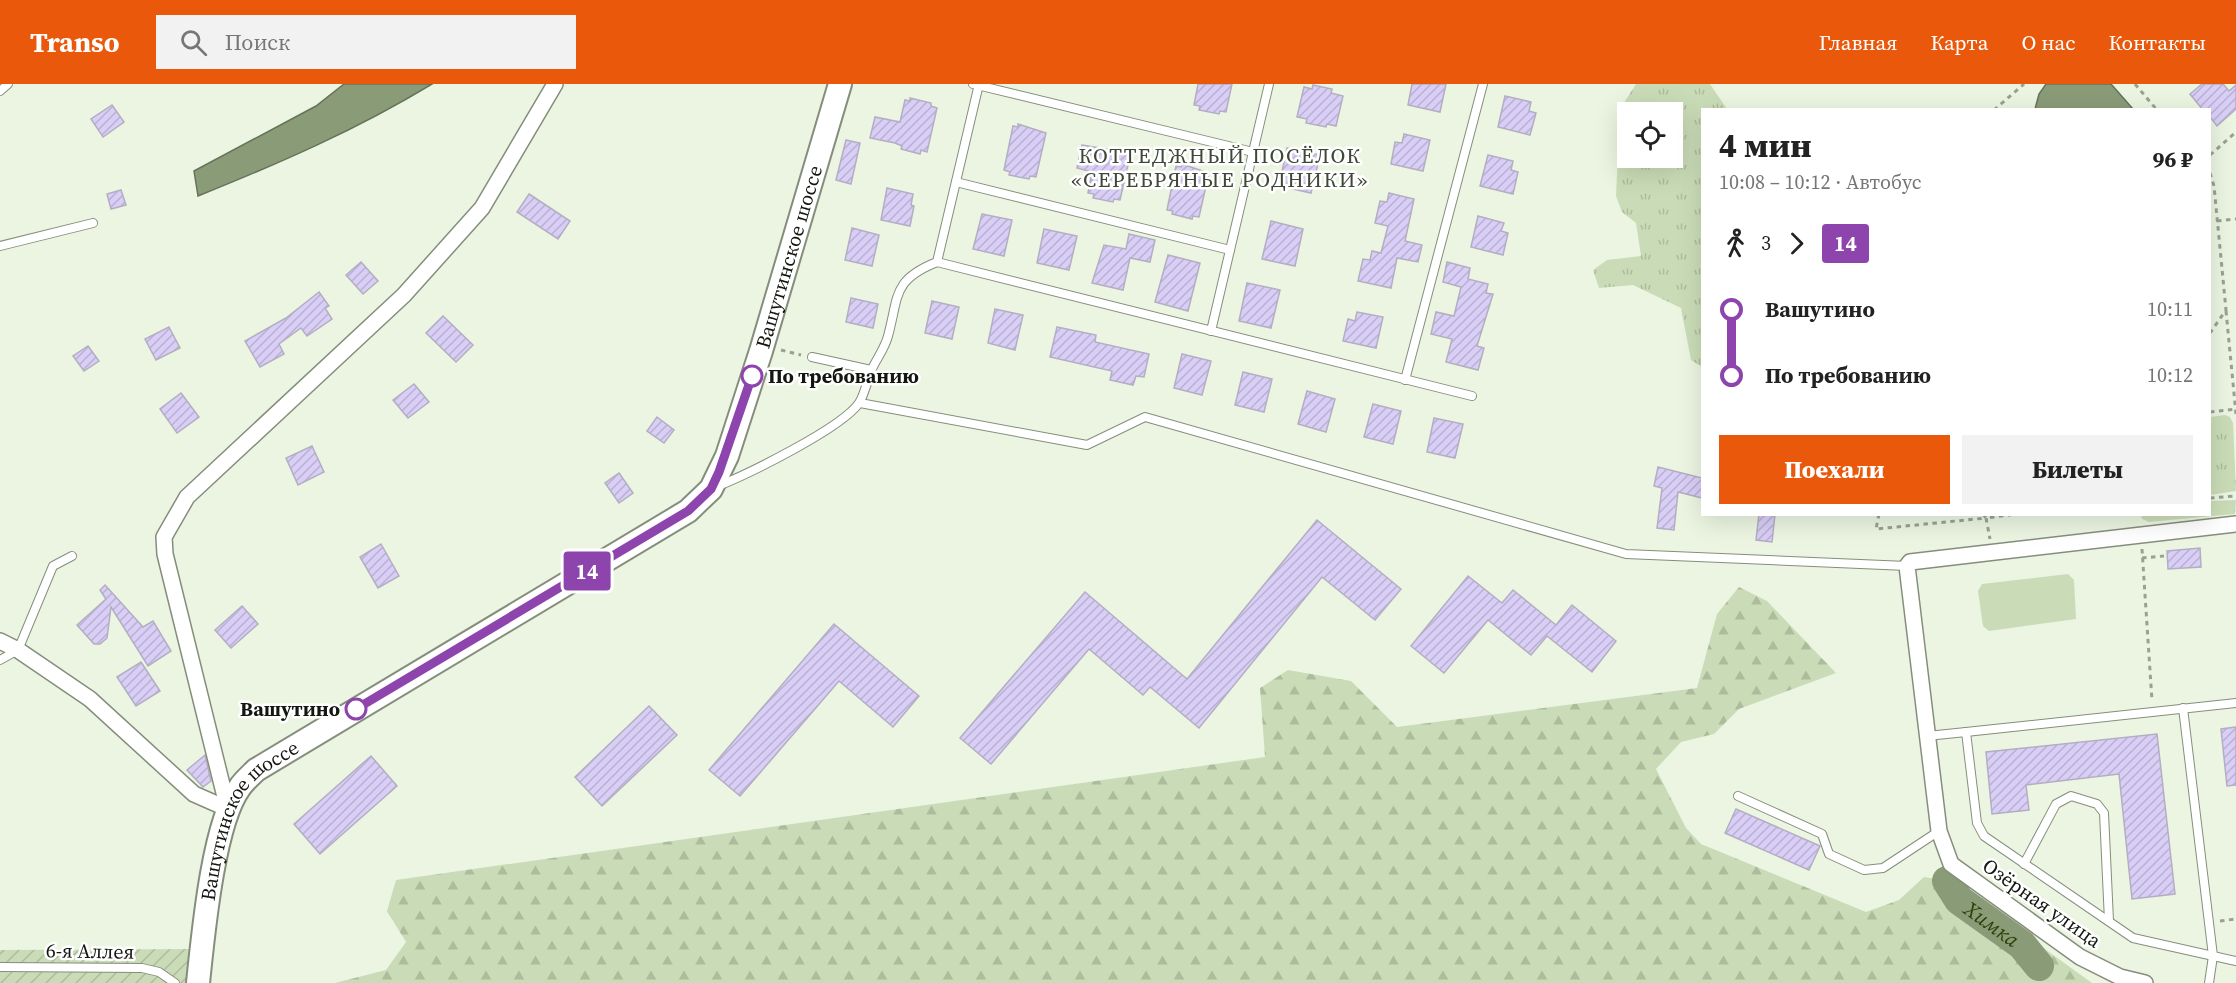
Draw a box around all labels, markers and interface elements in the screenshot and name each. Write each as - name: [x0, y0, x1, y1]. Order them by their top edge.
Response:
- search box: [156, 15, 576, 69]
- text: Transo: [30, 23, 120, 61]
- icon: search: [177, 26, 210, 59]
- text: Поиск: [225, 27, 290, 57]
- text: Главная: [1819, 28, 1897, 57]
- text: Карта: [1930, 28, 1988, 57]
- text: О нас: [2021, 28, 2075, 57]
- text: Контакты: [2108, 28, 2206, 57]
- map controls: [1617, 102, 1683, 168]
- button: locate: [1617, 102, 1683, 168]
- text: 4 мин: [1719, 123, 1812, 168]
- district label: КОТТЕДЖНЫЙ ПОСЁЛОК «СЕРЕБРЯНЫЕ РОДНИКИ»: [1071, 141, 1369, 194]
- text: 96 ₽: [2153, 144, 2193, 174]
- street label: Вашутинское шоссе: [749, 162, 829, 352]
- text: 10:08 – 10:12 · Автобус: [1719, 168, 1922, 196]
- icon: walk: [1719, 227, 1752, 260]
- icon: forward: [1780, 227, 1813, 260]
- text: 3: [1761, 229, 1771, 257]
- text: 14: [1834, 229, 1857, 258]
- text: Вашутино: [1765, 294, 1875, 324]
- text: 10:11: [2147, 295, 2193, 323]
- text: По требованию: [1765, 360, 1931, 390]
- text: 10:12: [2147, 361, 2193, 389]
- place label: По требованию: [768, 362, 919, 390]
- marker: По требованию: [741, 365, 763, 387]
- button: Поехали: [1719, 435, 1950, 504]
- button: Билеты: [1962, 435, 2193, 504]
- line badge: 14: [560, 552, 614, 590]
- text: 14: [576, 557, 598, 586]
- place label: Вашутино: [240, 695, 340, 723]
- marker: Вашутино: [345, 698, 367, 720]
- street label: Вашутинское шоссе: [194, 734, 304, 903]
- street label: Озёрная улица: [1977, 852, 2108, 955]
- water label: Химка: [1957, 893, 2026, 953]
- street label: 6-я Аллея: [46, 936, 134, 966]

